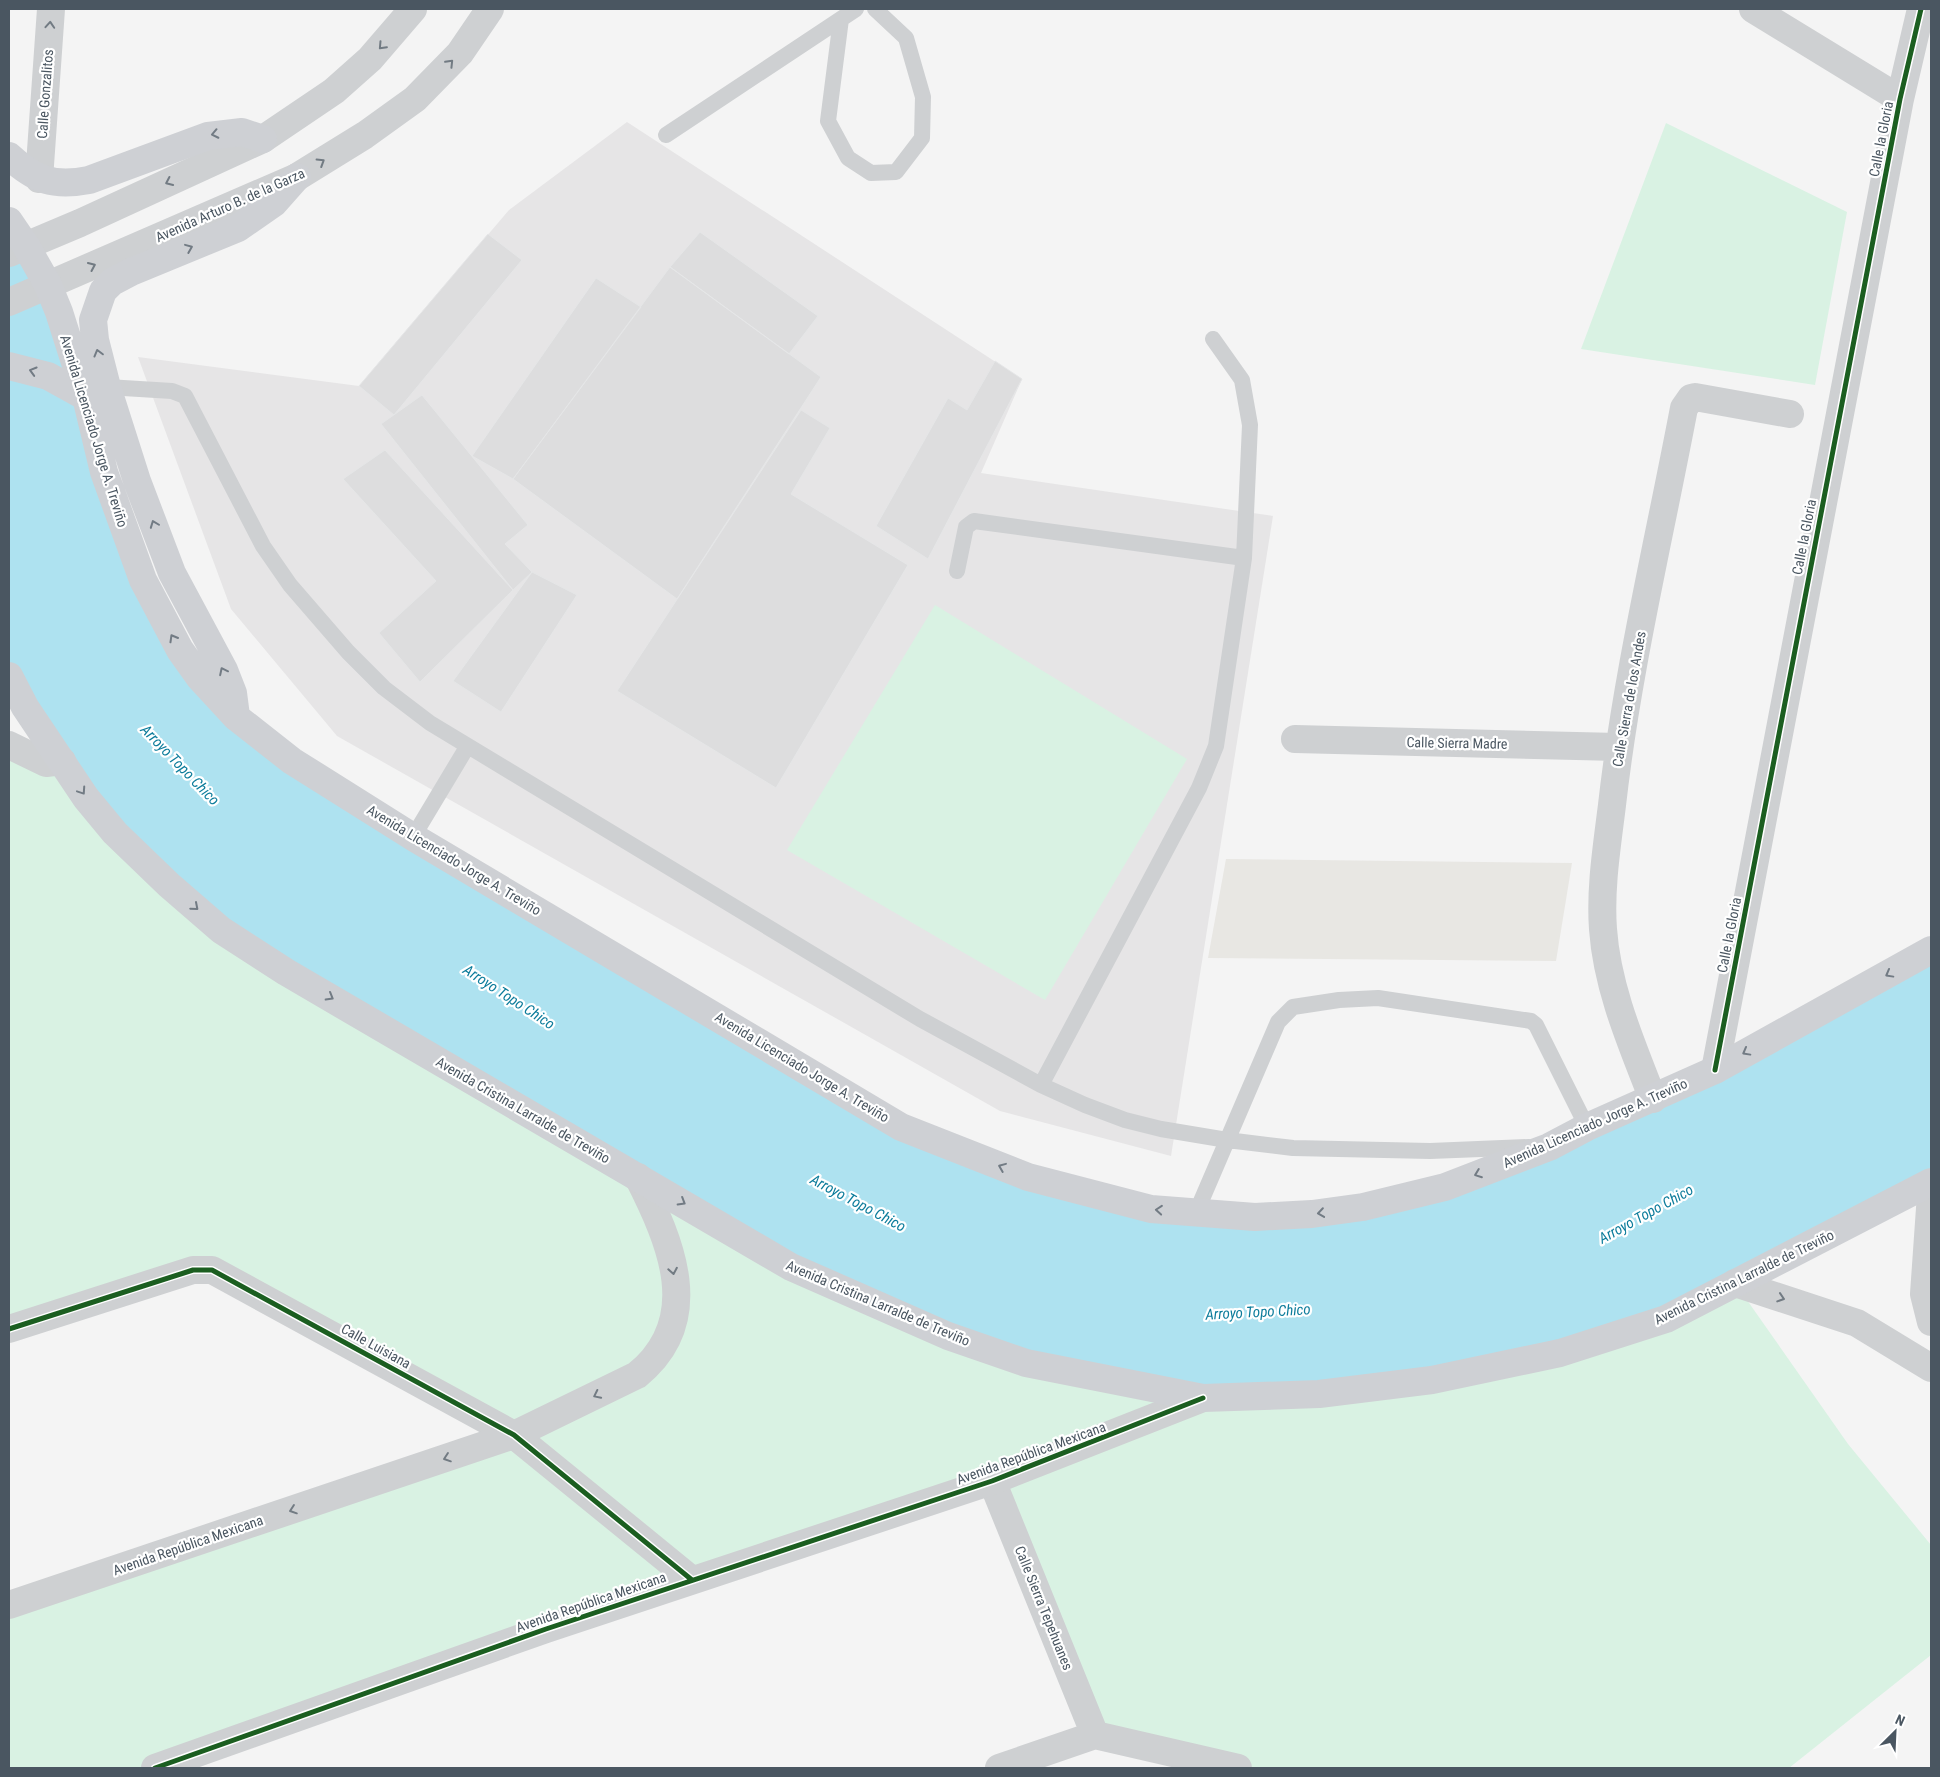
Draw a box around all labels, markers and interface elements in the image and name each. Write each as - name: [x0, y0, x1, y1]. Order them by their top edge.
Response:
- one-way arrow: [44, 21, 55, 29]
- one-way arrow: [379, 40, 388, 49]
- street label: Calle Gonzalitos: [34, 49, 56, 139]
- one-way arrow: [444, 60, 453, 69]
- street label: Calle la Gloria: [1866, 100, 1896, 178]
- one-way arrow: [211, 129, 220, 139]
- one-way arrow: [316, 159, 325, 168]
- street label: Avenida Arturo B. de la Garza: [153, 165, 307, 245]
- one-way arrow: [165, 176, 174, 187]
- one-way arrow: [185, 243, 193, 253]
- one-way arrow: [87, 261, 96, 272]
- street label: Avenida Licenciado Jorge A. Treviño: [57, 333, 131, 529]
- one-way arrow: [93, 349, 104, 358]
- one-way arrow: [28, 366, 37, 377]
- street label: Calle la Gloria: [1789, 498, 1819, 576]
- one-way arrow: [149, 521, 159, 529]
- street label: Calle Sierra de los Andes: [1609, 630, 1649, 768]
- one-way arrow: [170, 634, 180, 643]
- one-way arrow: [219, 667, 230, 676]
- water label: Arroyo Topo Chico: [136, 720, 223, 809]
- street label: Calle Sierra Madre: [1406, 734, 1508, 752]
- one-way arrow: [76, 786, 85, 795]
- street label: Avenida Licenciado Jorge A. Treviño: [364, 802, 544, 918]
- street label: Calle la Gloria: [1714, 896, 1744, 974]
- one-way arrow: [189, 902, 198, 911]
- water label: Arroyo Topo Chico: [459, 960, 558, 1033]
- one-way arrow: [1885, 968, 1894, 978]
- one-way arrow: [324, 991, 333, 1001]
- street label: Avenida Licenciado Jorge A. Treviño: [712, 1009, 892, 1125]
- one-way arrow: [1743, 1046, 1752, 1056]
- street label: Avenida Cristina Larralde de Treviño: [433, 1054, 613, 1166]
- street label: Avenida Licenciado Jorge A. Treviño: [1500, 1075, 1690, 1171]
- one-way arrow: [999, 1163, 1007, 1173]
- one-way arrow: [1474, 1168, 1483, 1178]
- water label: Arroyo Topo Chico: [806, 1170, 909, 1236]
- water label: Arroyo Topo Chico: [1595, 1181, 1696, 1248]
- one-way arrow: [676, 1196, 685, 1206]
- one-way arrow: [1155, 1204, 1163, 1215]
- one-way arrow: [1317, 1207, 1325, 1218]
- street label: Avenida Cristina Larralde de Treviño: [1652, 1226, 1836, 1328]
- street label: Avenida Cristina Larralde de Treviño: [784, 1257, 972, 1349]
- one-way arrow: [668, 1267, 678, 1276]
- one-way arrow: [1777, 1293, 1785, 1303]
- water label: Arroyo Topo Chico: [1204, 1300, 1311, 1324]
- street label: Calle Luisiana: [338, 1320, 414, 1372]
- one-way arrow: [593, 1389, 602, 1399]
- street label: Avenida República Mexicana: [954, 1419, 1108, 1487]
- one-way arrow: [443, 1452, 452, 1462]
- one-way arrow: [289, 1504, 298, 1514]
- street label: Avenida República Mexicana: [111, 1512, 265, 1578]
- street label: Calle Sierra Tepehuanes: [1012, 1544, 1076, 1672]
- street label: Avenida República Mexicana: [514, 1569, 668, 1635]
- north arrow: [1870, 1707, 1920, 1757]
- text: N: [1893, 1711, 1907, 1729]

